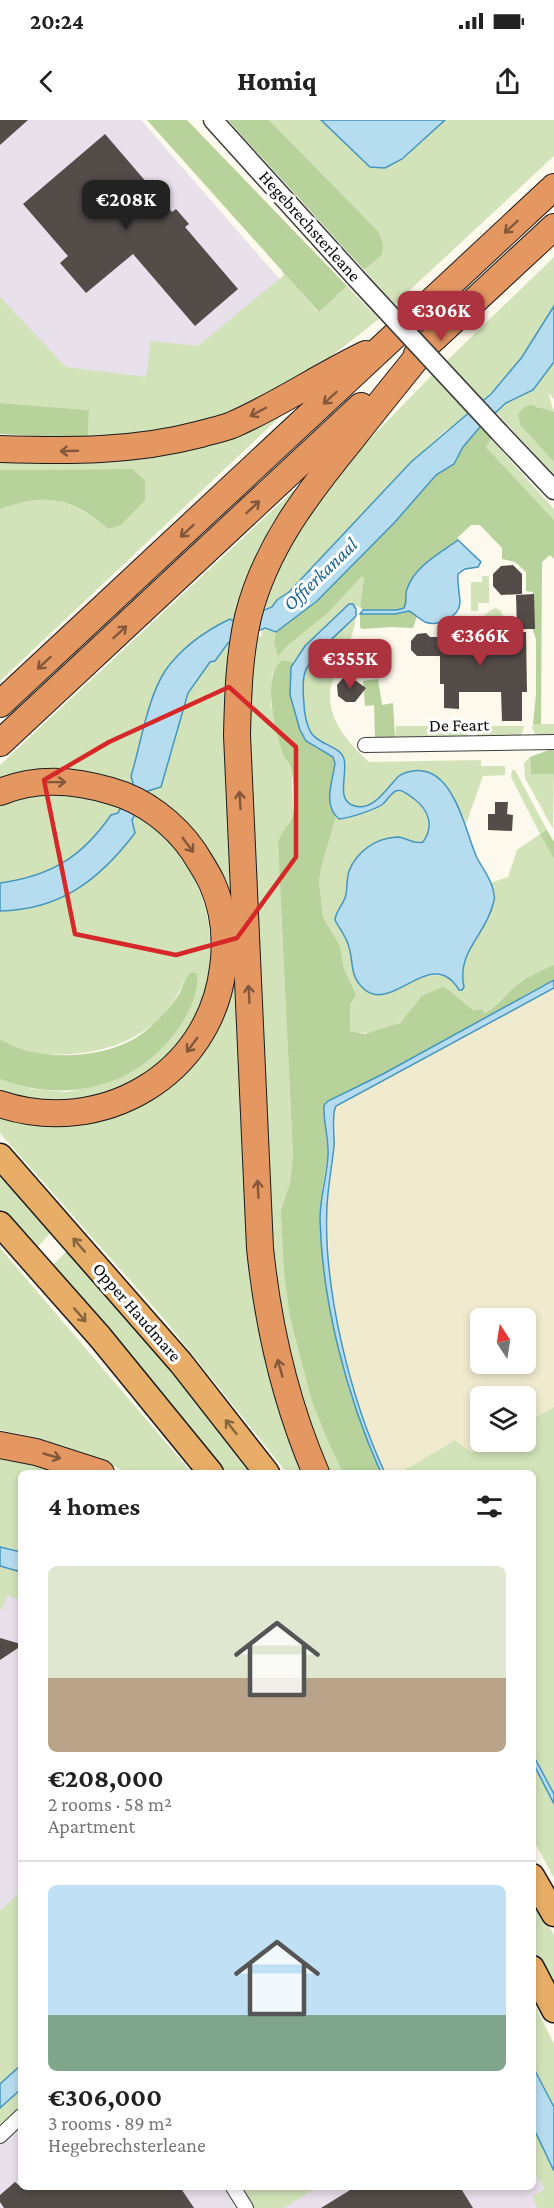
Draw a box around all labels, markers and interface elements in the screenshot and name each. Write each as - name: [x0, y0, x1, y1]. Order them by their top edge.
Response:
- text: 20:24: [30, 9, 84, 34]
- icon: back: [30, 65, 63, 98]
- icon: share: [491, 65, 524, 98]
- text: Homiq: [237, 66, 317, 96]
- street label: Hegebrechsterleane: [255, 167, 365, 286]
- pin: €208K: [84, 180, 168, 231]
- text: €208K: [96, 188, 156, 210]
- one-way arrow: [504, 220, 519, 234]
- pin: €306K: [399, 291, 483, 342]
- text: €306K: [412, 299, 470, 321]
- one-way arrow: [322, 391, 337, 405]
- one-way arrow: [250, 407, 268, 418]
- one-way arrow: [60, 445, 80, 456]
- one-way arrow: [245, 500, 260, 515]
- one-way arrow: [179, 523, 194, 538]
- water label: Offierkanaal: [278, 532, 363, 615]
- pin: €366K: [438, 616, 522, 667]
- text: €366K: [451, 624, 509, 646]
- one-way arrow: [112, 625, 127, 639]
- pin: €355K: [308, 639, 392, 690]
- text: €355K: [323, 647, 378, 669]
- one-way arrow: [37, 656, 52, 670]
- street label: De Feart: [429, 714, 490, 736]
- one-way arrow: [47, 776, 67, 788]
- one-way arrow: [234, 790, 245, 810]
- one-way arrow: [181, 837, 194, 853]
- one-way arrow: [243, 985, 254, 1005]
- one-way arrow: [186, 1037, 198, 1053]
- one-way arrow: [252, 1180, 263, 1200]
- one-way arrow: [72, 1238, 86, 1253]
- street label: Opper Haudmare: [89, 1258, 185, 1366]
- one-way arrow: [73, 1307, 87, 1322]
- north arrow: [470, 1308, 536, 1374]
- map controls: [470, 1308, 536, 1452]
- one-way arrow: [274, 1359, 285, 1378]
- button: layers: [470, 1386, 536, 1452]
- one-way arrow: [225, 1419, 238, 1435]
- one-way arrow: [42, 1451, 61, 1462]
- icon: filters: [473, 1490, 506, 1523]
- text: 4 homes: [48, 1492, 140, 1521]
- icon: home: [223, 1605, 331, 1713]
- text: €208,000: [48, 1764, 164, 1793]
- text: 2 rooms · 58 m²: [48, 1793, 172, 1815]
- text: Apartment: [48, 1815, 135, 1837]
- icon: home: [223, 1924, 331, 2032]
- text: €306,000: [48, 2083, 162, 2112]
- text: 3 rooms · 89 m²: [48, 2112, 172, 2134]
- text: Hegebrechsterleane: [48, 2134, 206, 2156]

